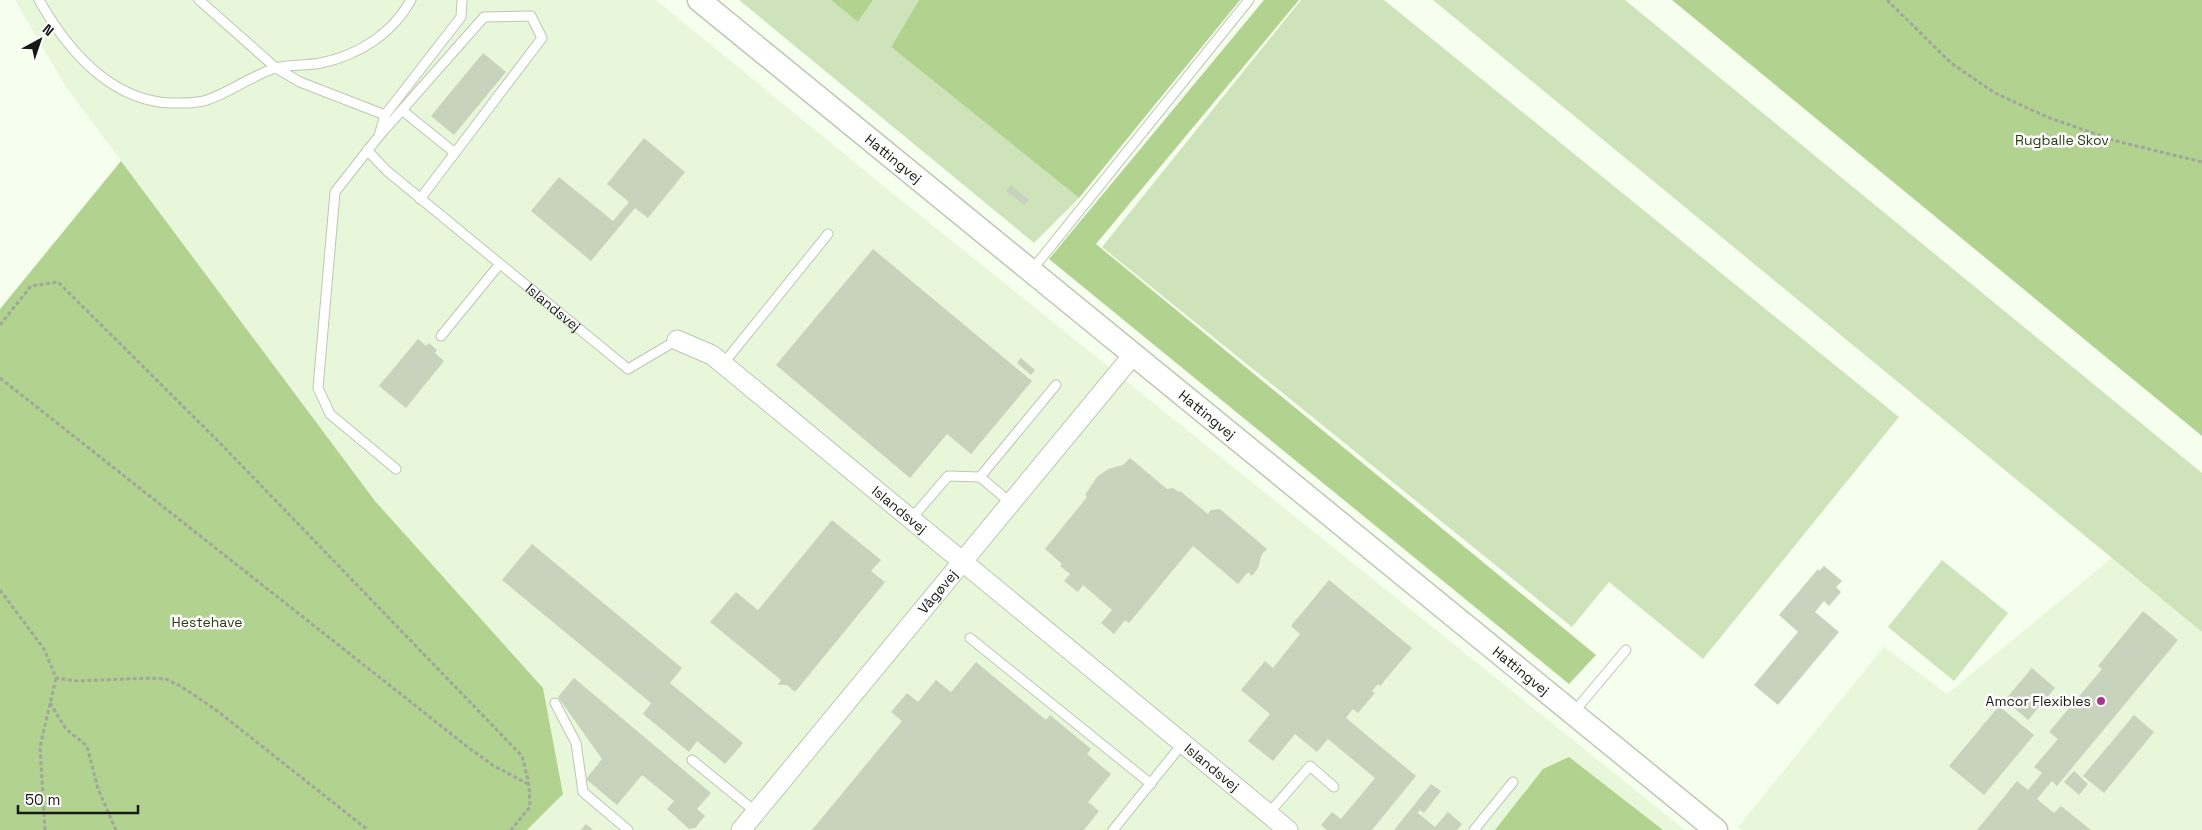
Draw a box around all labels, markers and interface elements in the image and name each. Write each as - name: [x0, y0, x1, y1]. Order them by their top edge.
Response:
- north arrow: [15, 15, 65, 65]
- text: N: [39, 20, 58, 40]
- street label: Hattingvej: [861, 130, 926, 187]
- park label: Rugballe Skov: [2015, 131, 2109, 149]
- street label: Islandsvej: [522, 280, 584, 335]
- street label: Hattingvej: [1175, 386, 1239, 443]
- street label: Islandsvej: [868, 482, 931, 538]
- street label: Vågøvej: [914, 566, 961, 618]
- park label: Hestehave: [172, 613, 242, 631]
- street label: Hattingvej: [1489, 642, 1553, 699]
- place label: Amcor Flexibles: [1986, 692, 2091, 710]
- marker: Amcor Flexibles: [2095, 695, 2107, 707]
- street label: Islandsvej: [1181, 739, 1243, 795]
- scale bar: [18, 782, 138, 814]
- text: 50 m: [25, 790, 60, 809]

